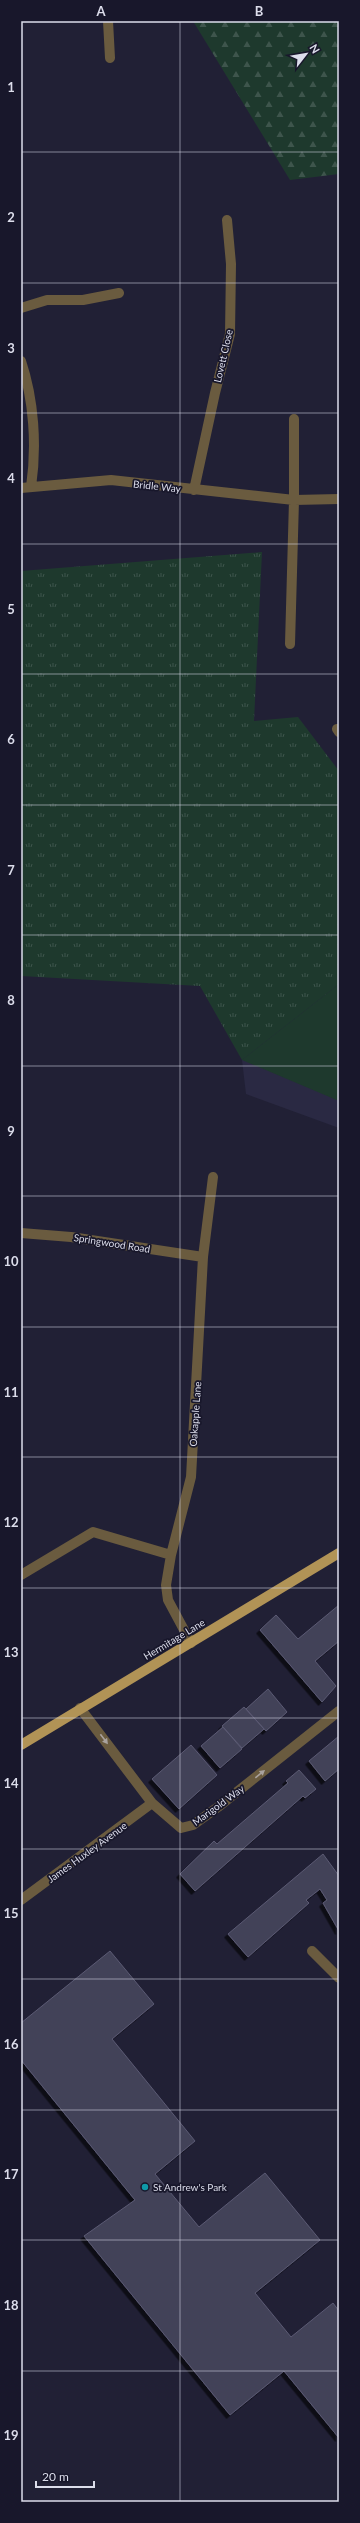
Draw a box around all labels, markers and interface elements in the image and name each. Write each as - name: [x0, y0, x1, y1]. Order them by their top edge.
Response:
- text: A: [95, 3, 106, 19]
- text: B: [255, 3, 264, 19]
- north arrow: [286, 34, 326, 74]
- text: N: [307, 42, 323, 56]
- text: 1: [7, 79, 15, 95]
- text: 2: [7, 209, 15, 225]
- street label: Lovett Close: [211, 328, 235, 384]
- text: 3: [7, 340, 15, 356]
- text: 4: [7, 470, 15, 486]
- street label: Bridle Way: [133, 478, 182, 495]
- text: 5: [7, 601, 15, 617]
- text: 6: [7, 731, 15, 747]
- text: 7: [7, 862, 15, 878]
- text: 8: [7, 992, 15, 1008]
- text: 9: [7, 1123, 15, 1139]
- street label: Springwood Road: [73, 1231, 151, 1255]
- text: 10: [3, 1253, 19, 1269]
- street label: Oakapple Lane: [187, 1381, 203, 1447]
- text: 11: [3, 1384, 19, 1400]
- text: 12: [3, 1514, 19, 1530]
- street label: Hermitage Lane: [141, 1616, 207, 1662]
- text: 13: [3, 1644, 19, 1660]
- one-way arrow: [99, 1734, 108, 1745]
- one-way arrow: [254, 1770, 265, 1779]
- text: 14: [3, 1775, 19, 1791]
- street label: Marigold Way: [190, 1782, 247, 1828]
- street label: James Huxley Avenue: [45, 1819, 129, 1885]
- text: 15: [3, 1905, 19, 1921]
- text: 16: [3, 2036, 19, 2052]
- text: 17: [3, 2166, 19, 2182]
- place label: St Andrew's Park: [153, 2181, 228, 2193]
- marker: St Andrew's Park: [140, 2182, 150, 2192]
- text: 18: [3, 2297, 19, 2313]
- text: 19: [3, 2427, 19, 2443]
- scale bar: [36, 2463, 94, 2489]
- text: 20 m: [42, 2469, 69, 2484]

